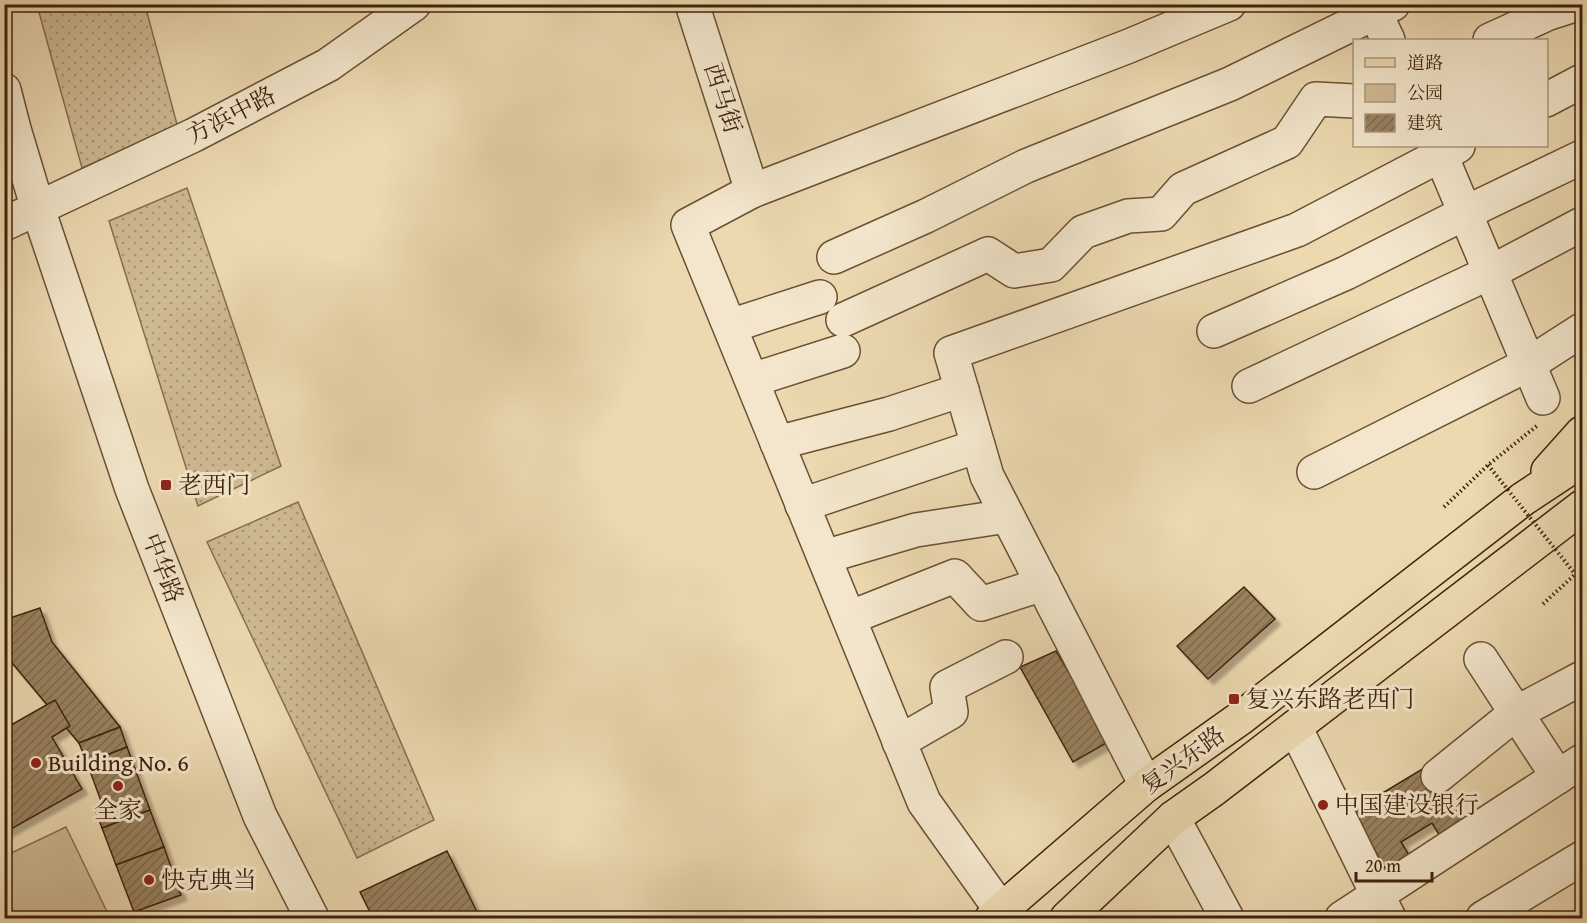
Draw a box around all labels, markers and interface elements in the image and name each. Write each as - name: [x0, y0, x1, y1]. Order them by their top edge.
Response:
- legend: [1353, 39, 1548, 147]
- text: 道路: [1407, 49, 1443, 76]
- street label: 西马街: [696, 58, 751, 137]
- street label: 方浜中路: [180, 77, 281, 152]
- text: 公园: [1407, 79, 1443, 106]
- text: 建筑: [1407, 109, 1443, 136]
- place label: 老西门: [178, 467, 250, 502]
- marker: 老西门: [159, 478, 173, 492]
- street label: 中华路: [134, 528, 193, 608]
- place label: 复兴东路老西门: [1246, 681, 1414, 716]
- marker: 复兴东路老西门: [1227, 692, 1241, 706]
- street label: 复兴东路: [1134, 717, 1232, 802]
- place label: Building No. 6: [48, 745, 189, 780]
- marker: Building No. 6: [29, 756, 43, 770]
- marker: 全家: [111, 779, 125, 793]
- place label: 中国建设银行: [1335, 787, 1479, 822]
- place label: 全家: [94, 792, 142, 827]
- marker: 中国建设银行: [1316, 798, 1330, 812]
- scale bar: [1356, 845, 1432, 883]
- text: 20 m: [1365, 852, 1401, 879]
- place label: 快克典当: [161, 862, 257, 897]
- marker: 快克典当: [142, 873, 156, 887]

